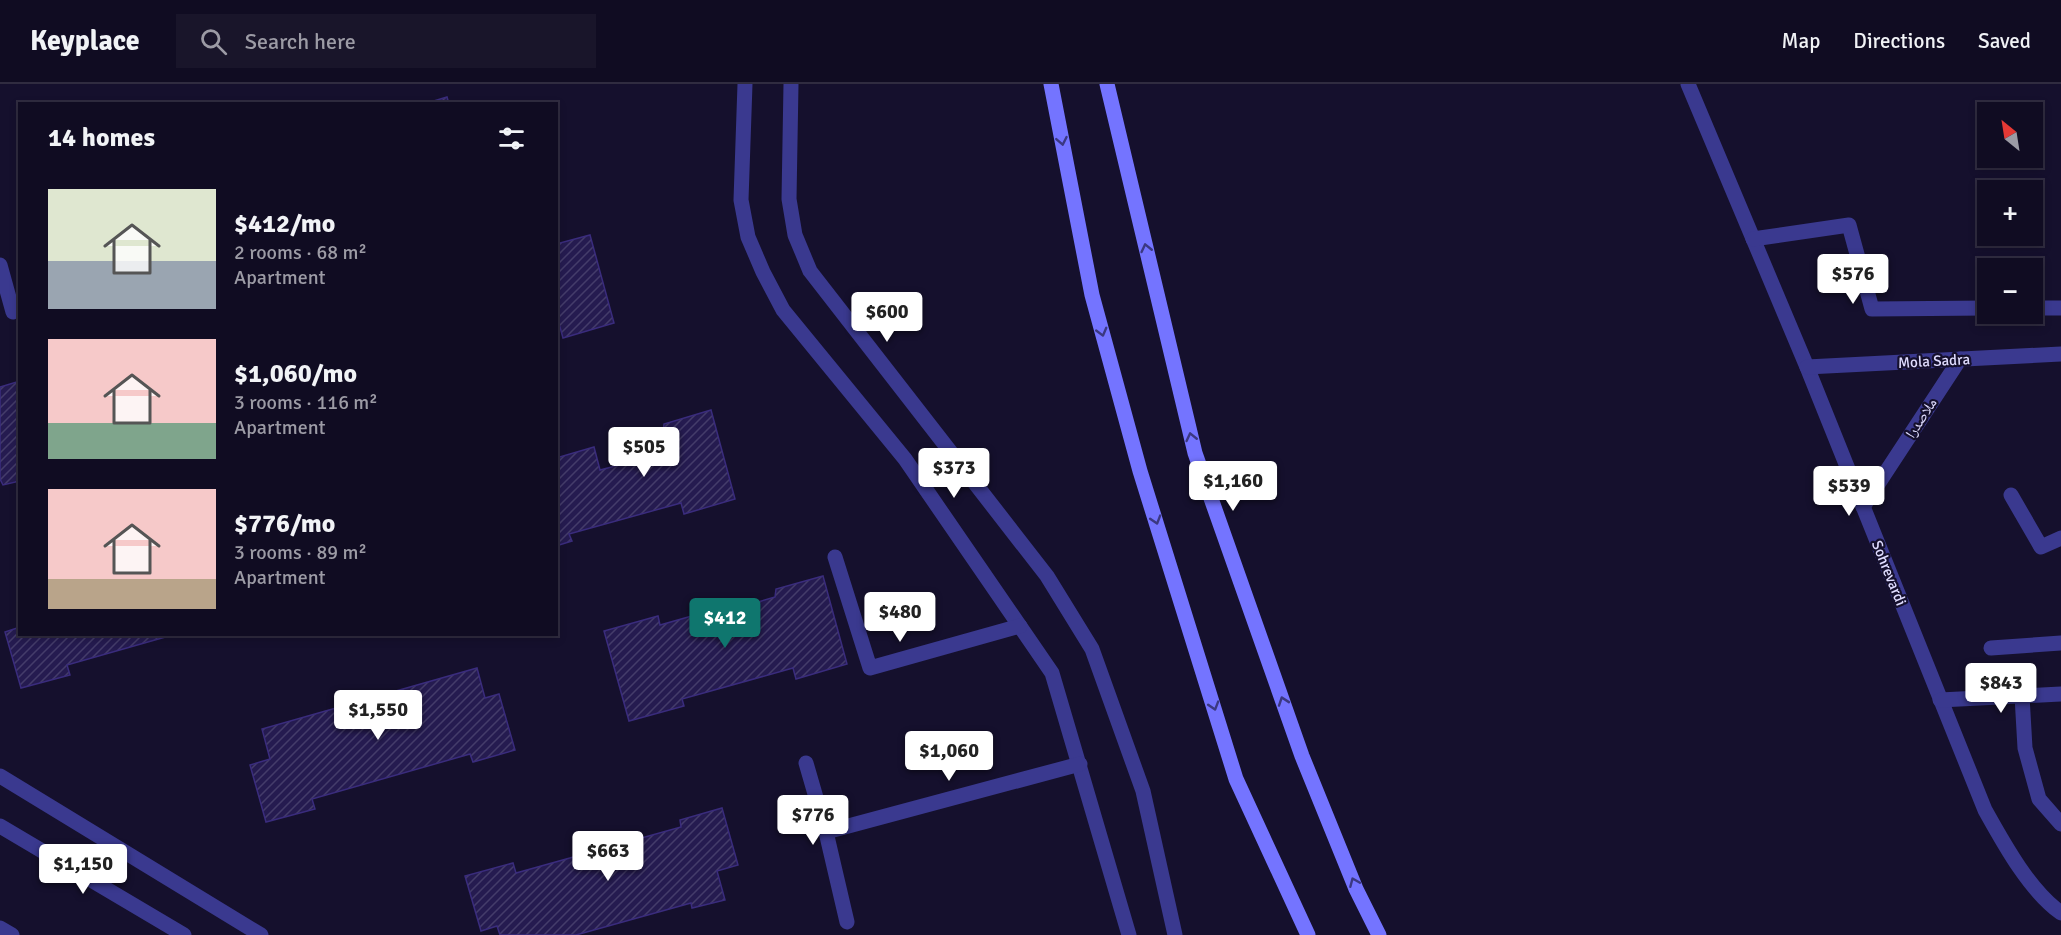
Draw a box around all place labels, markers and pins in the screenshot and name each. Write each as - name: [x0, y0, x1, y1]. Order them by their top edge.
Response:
- pin: $576: [1817, 254, 1889, 305]
- pin: $600: [851, 292, 923, 343]
- pin: $505: [608, 427, 680, 478]
- pin: $373: [918, 448, 990, 499]
- pin: $1,160: [1184, 461, 1282, 512]
- pin: $539: [1813, 466, 1885, 517]
- pin: $480: [864, 592, 936, 643]
- pin: $412: [689, 598, 761, 649]
- pin: $843: [1965, 663, 2037, 714]
- pin: $1,550: [329, 690, 427, 741]
- pin: $1,060: [900, 731, 998, 782]
- pin: $776: [777, 795, 849, 846]
- pin: $663: [572, 831, 644, 882]
- pin: $1,150: [34, 844, 132, 895]

